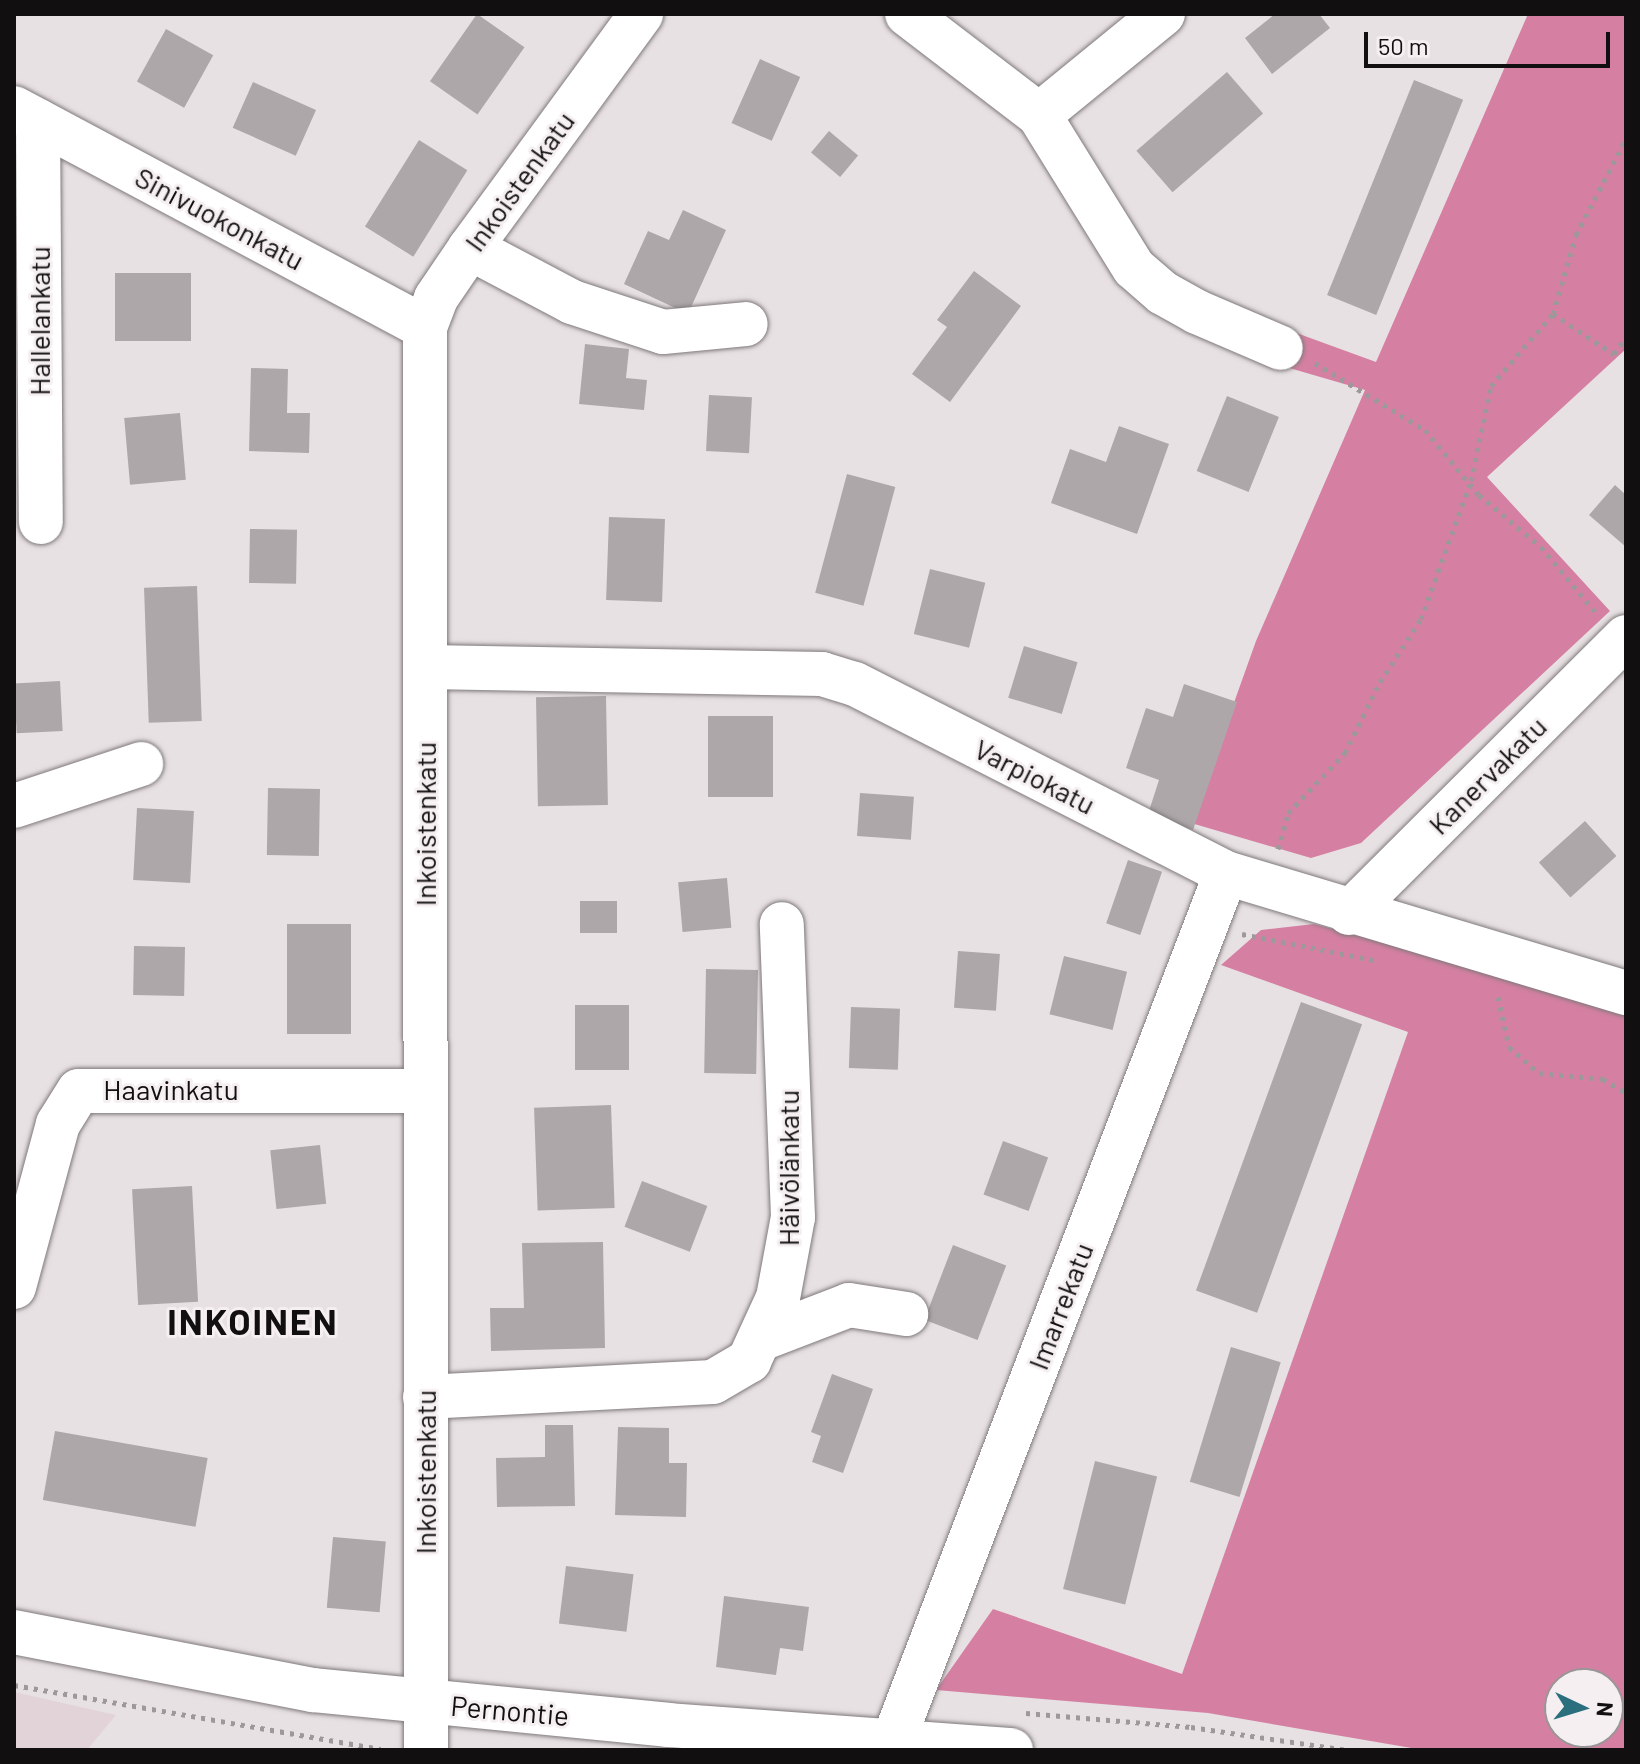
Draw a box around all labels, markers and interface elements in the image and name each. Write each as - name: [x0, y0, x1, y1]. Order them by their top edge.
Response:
- scale bar: [1368, 16, 1614, 66]
- text: 50 m: [1378, 31, 1429, 60]
- street label: Inkoistenkatu: [457, 105, 581, 257]
- street label: Sinivuokonkatu: [130, 159, 310, 277]
- street label: Hallelankatu: [22, 246, 56, 396]
- street label: Kanervakatu: [1421, 709, 1553, 841]
- street label: Varpiokatu: [969, 731, 1101, 821]
- street label: Inkoistenkatu: [408, 742, 442, 906]
- street label: Haavinkatu: [103, 1072, 239, 1106]
- street label: Häivölänkatu: [771, 1090, 805, 1246]
- street label: Imarrekatu: [1020, 1238, 1100, 1374]
- district label: INKOINEN: [167, 1299, 339, 1343]
- street label: Inkoistenkatu: [408, 1390, 442, 1554]
- north arrow: [1544, 1668, 1624, 1748]
- street label: Pernontie: [449, 1688, 571, 1732]
- text: N: [1592, 1701, 1619, 1718]

